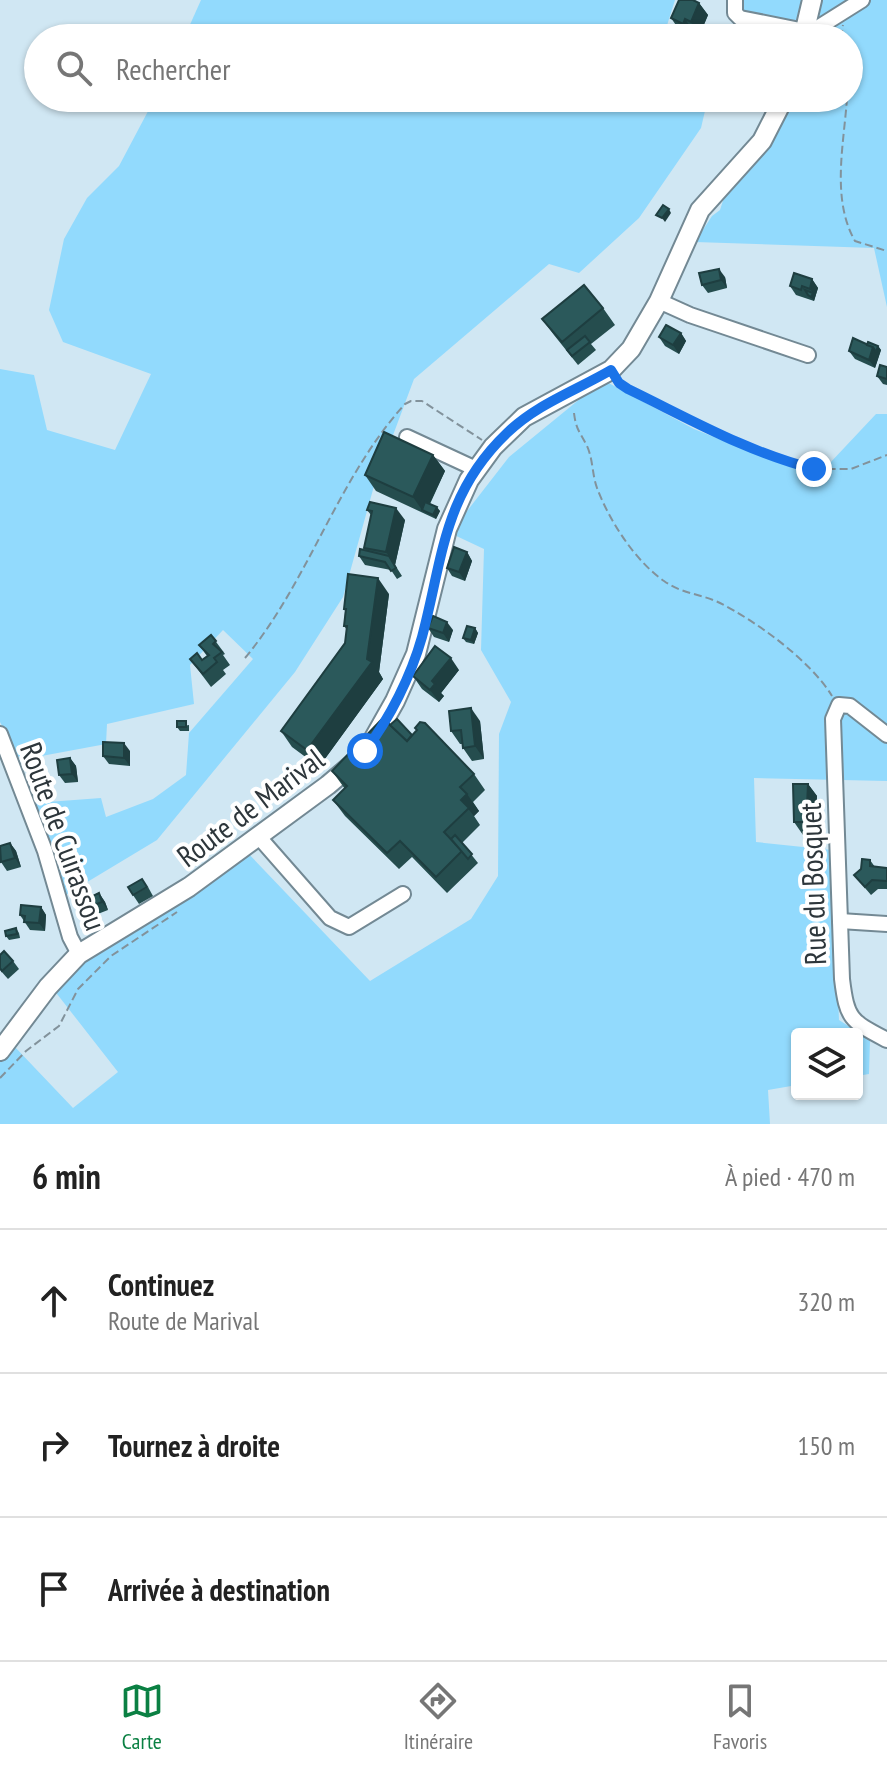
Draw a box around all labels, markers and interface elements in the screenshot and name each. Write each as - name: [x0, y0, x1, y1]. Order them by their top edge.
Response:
- search box: [24, 24, 863, 112]
- icon: search: [52, 46, 96, 90]
- text: Rechercher: [116, 49, 230, 88]
- route end: [796, 451, 832, 487]
- route start: [347, 733, 383, 769]
- street label: Route de Cuirassou: [12, 737, 116, 935]
- street label: Route de Marival: [169, 739, 331, 875]
- street label: Rue du Bosquet: [790, 801, 834, 966]
- map controls: [791, 1028, 863, 1100]
- button: layers: [791, 1028, 863, 1100]
- text: 6 min: [32, 1154, 101, 1198]
- text: À pied · 470 m: [725, 1160, 855, 1193]
- text: Continuez: [108, 1265, 214, 1304]
- icon: ahead: [32, 1279, 76, 1323]
- text: 320 m: [797, 1285, 855, 1318]
- text: Route de Marival: [108, 1304, 259, 1337]
- icon: right: [32, 1423, 76, 1467]
- text: Tournez à droite: [108, 1426, 280, 1465]
- text: 150 m: [797, 1429, 855, 1462]
- icon: arrive: [32, 1567, 76, 1611]
- text: Arrivée à destination: [108, 1570, 330, 1609]
- tab: Carte: [120, 1679, 164, 1755]
- tab: Itinéraire: [404, 1679, 473, 1755]
- tab: Favoris: [713, 1679, 767, 1755]

